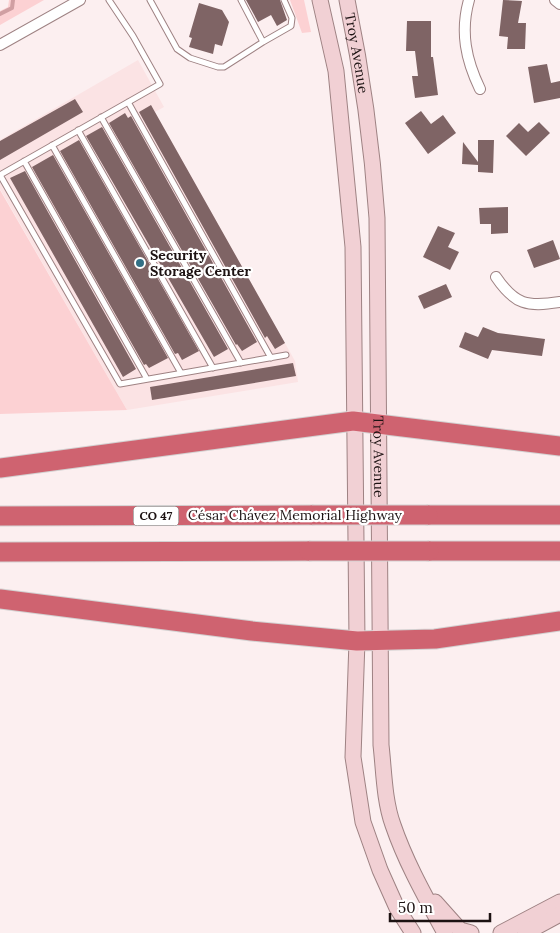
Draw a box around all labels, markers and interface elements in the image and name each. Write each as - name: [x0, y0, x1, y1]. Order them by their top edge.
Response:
- street label: Troy Avenue: [341, 11, 373, 95]
- place label: Security Storage Center: [150, 246, 251, 280]
- marker: Security Storage Center: [134, 257, 146, 269]
- street label: Troy Avenue: [370, 416, 388, 498]
- road number: CO 47: [134, 506, 178, 526]
- street label: César Chávez Memorial Highway: [188, 506, 403, 524]
- scale bar: [390, 890, 490, 922]
- text: 50 m: [398, 898, 433, 917]

